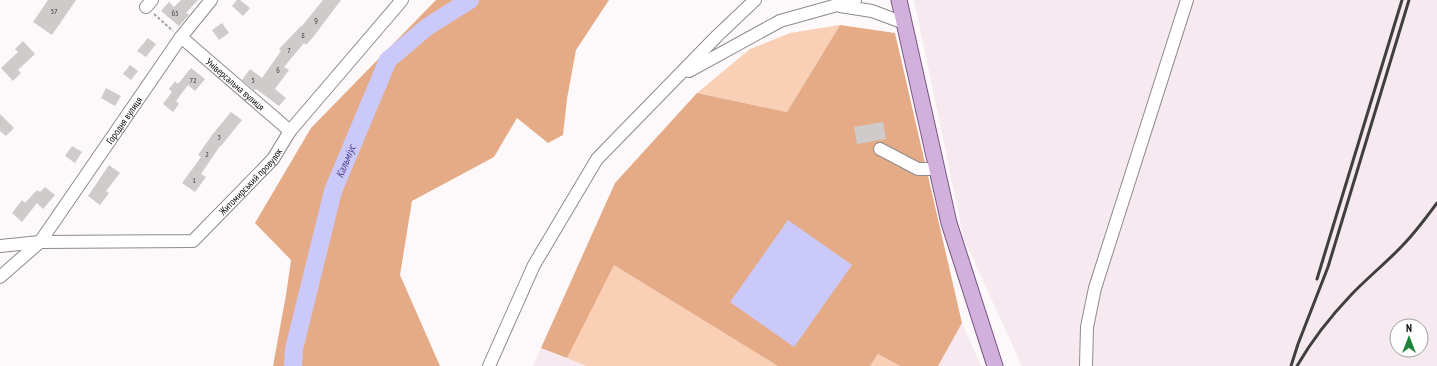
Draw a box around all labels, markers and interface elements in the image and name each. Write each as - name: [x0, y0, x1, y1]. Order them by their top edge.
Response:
- house number: 57: [50, 6, 58, 16]
- house number: 65: [171, 8, 179, 18]
- house number: 9: [314, 15, 318, 25]
- house number: 8: [301, 30, 305, 40]
- house number: 7: [287, 45, 291, 55]
- street label: Універсальна вулиця: [203, 55, 268, 113]
- house number: 6: [276, 65, 280, 75]
- house number: 72: [189, 75, 197, 85]
- house number: 5: [251, 75, 255, 85]
- street label: Городня вулиця: [103, 94, 145, 146]
- house number: 3: [217, 132, 221, 142]
- water label: Кальміус: [332, 142, 359, 180]
- street label: Житомирський провулок: [215, 145, 285, 218]
- house number: 2: [205, 149, 209, 159]
- house number: 1: [192, 175, 196, 185]
- north arrow: [1389, 318, 1429, 358]
- text: N: [1406, 321, 1412, 335]

